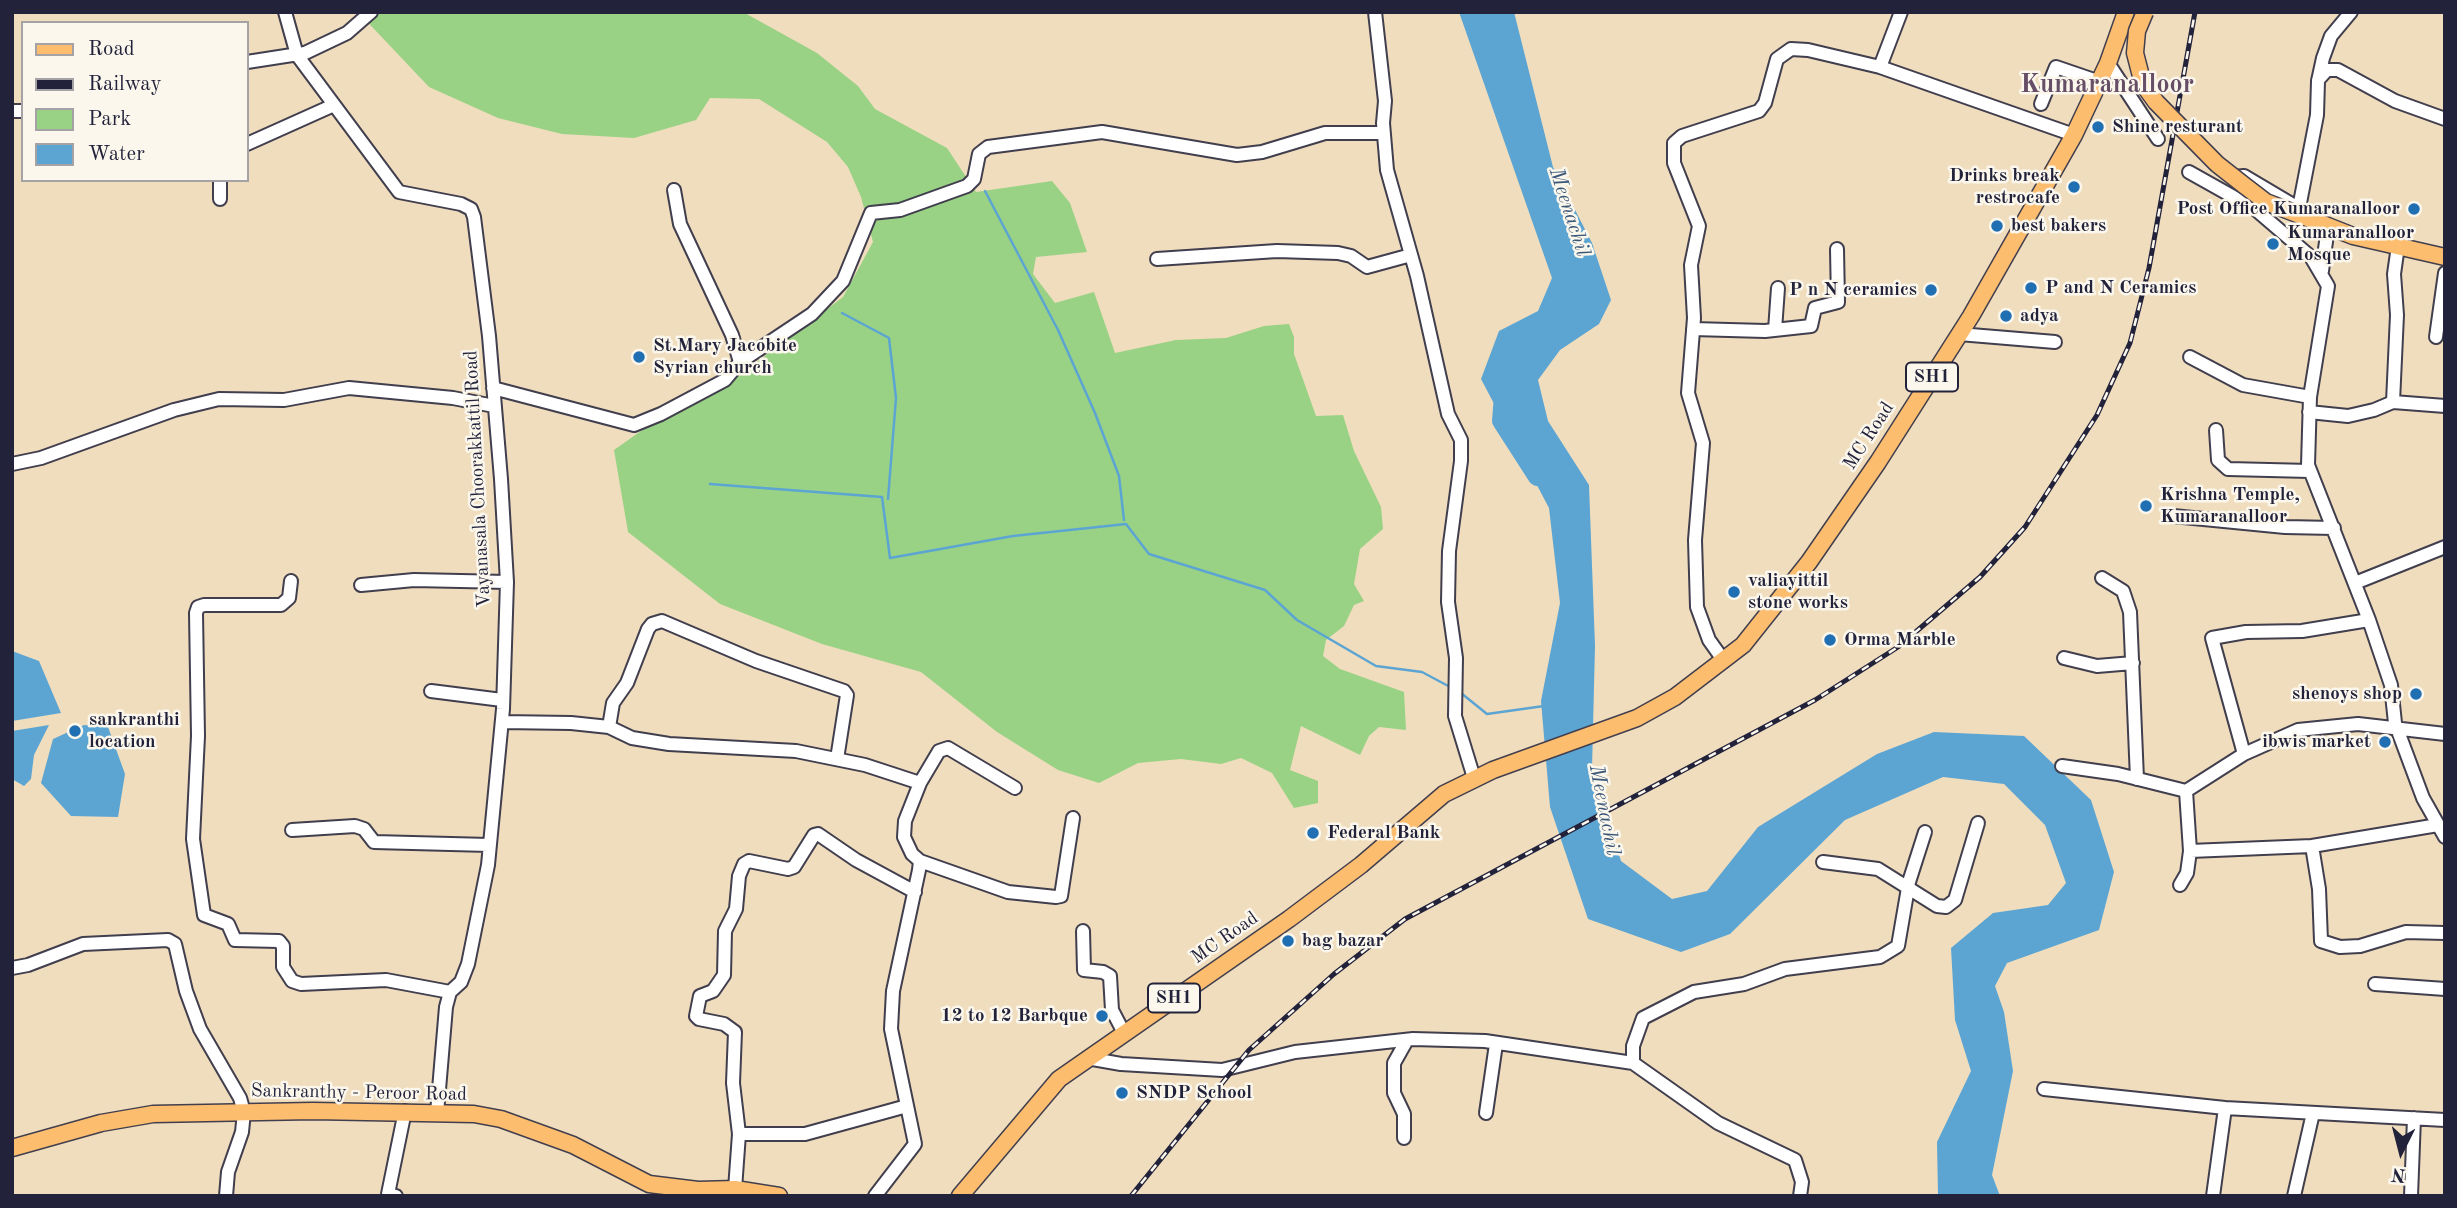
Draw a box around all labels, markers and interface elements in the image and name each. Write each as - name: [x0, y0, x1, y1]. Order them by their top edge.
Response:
- legend: [21, 21, 248, 182]
- text: Road: [88, 39, 135, 60]
- district label: Kumaranalloor: [2020, 69, 2194, 101]
- text: Railway: [88, 74, 162, 95]
- text: Park: [88, 109, 131, 130]
- place label: Shine resturant: [2112, 116, 2243, 138]
- marker: Shine resturant: [2090, 119, 2106, 135]
- text: Water: [88, 144, 145, 165]
- water label: Meenachil: [1543, 164, 1595, 260]
- place label: Drinks break restrocafe: [1949, 165, 2060, 209]
- marker: Drinks break restrocafe: [2066, 179, 2082, 195]
- place label: Post Office Kumaranalloor: [2176, 198, 2400, 220]
- marker: Post Office Kumaranalloor: [2406, 201, 2422, 217]
- place label: best bakers: [2011, 215, 2106, 237]
- marker: best bakers: [1989, 218, 2005, 234]
- place label: Kumaranalloor Mosque: [2287, 222, 2414, 266]
- marker: Kumaranalloor Mosque: [2265, 236, 2281, 252]
- place label: P and N Ceramics: [2045, 277, 2197, 299]
- place label: P n N ceramics: [1789, 279, 1917, 301]
- marker: P and N Ceramics: [2023, 280, 2039, 296]
- marker: P n N ceramics: [1923, 282, 1939, 298]
- place label: adya: [2020, 305, 2059, 327]
- marker: adya: [1998, 308, 2014, 324]
- place label: St.Mary Jacobite Syrian church: [653, 335, 797, 379]
- marker: St.Mary Jacobite Syrian church: [631, 349, 647, 365]
- street label: Vayanasala Choorakkattil Road: [460, 350, 496, 608]
- road number: SH1: [1906, 362, 1958, 391]
- street label: MC Road: [1839, 398, 1899, 474]
- place label: Krishna Temple, Kumaranalloor: [2160, 484, 2300, 528]
- marker: Krishna Temple, Kumaranalloor: [2138, 498, 2154, 514]
- place label: valiayittil stone works: [1748, 570, 1848, 614]
- marker: valiayittil stone works: [1726, 584, 1742, 600]
- place label: Orma Marble: [1844, 629, 1956, 651]
- marker: Orma Marble: [1822, 632, 1838, 648]
- place label: shenoys shop: [2292, 683, 2402, 705]
- marker: shenoys shop: [2408, 686, 2424, 702]
- place label: sankranthi location: [89, 709, 180, 753]
- marker: sankranthi location: [67, 723, 83, 739]
- place label: ibwis market: [2262, 731, 2371, 753]
- marker: ibwis market: [2377, 734, 2393, 750]
- water label: Meenachil: [1583, 762, 1625, 858]
- place label: Federal Bank: [1327, 822, 1440, 844]
- marker: Federal Bank: [1305, 825, 1321, 841]
- street label: MC Road: [1187, 907, 1263, 969]
- place label: bag bazar: [1302, 930, 1384, 952]
- marker: bag bazar: [1280, 933, 1296, 949]
- road number: SH1: [1148, 984, 1200, 1013]
- place label: 12 to 12 Barbque: [941, 1005, 1088, 1027]
- marker: 12 to 12 Barbque: [1094, 1008, 1110, 1024]
- street label: Sankranthy - Peroor Road: [251, 1080, 467, 1106]
- place label: SNDP School: [1136, 1082, 1252, 1104]
- marker: SNDP School: [1114, 1085, 1130, 1101]
- north arrow: [2366, 1117, 2436, 1187]
- text: N: [2391, 1163, 2407, 1184]

